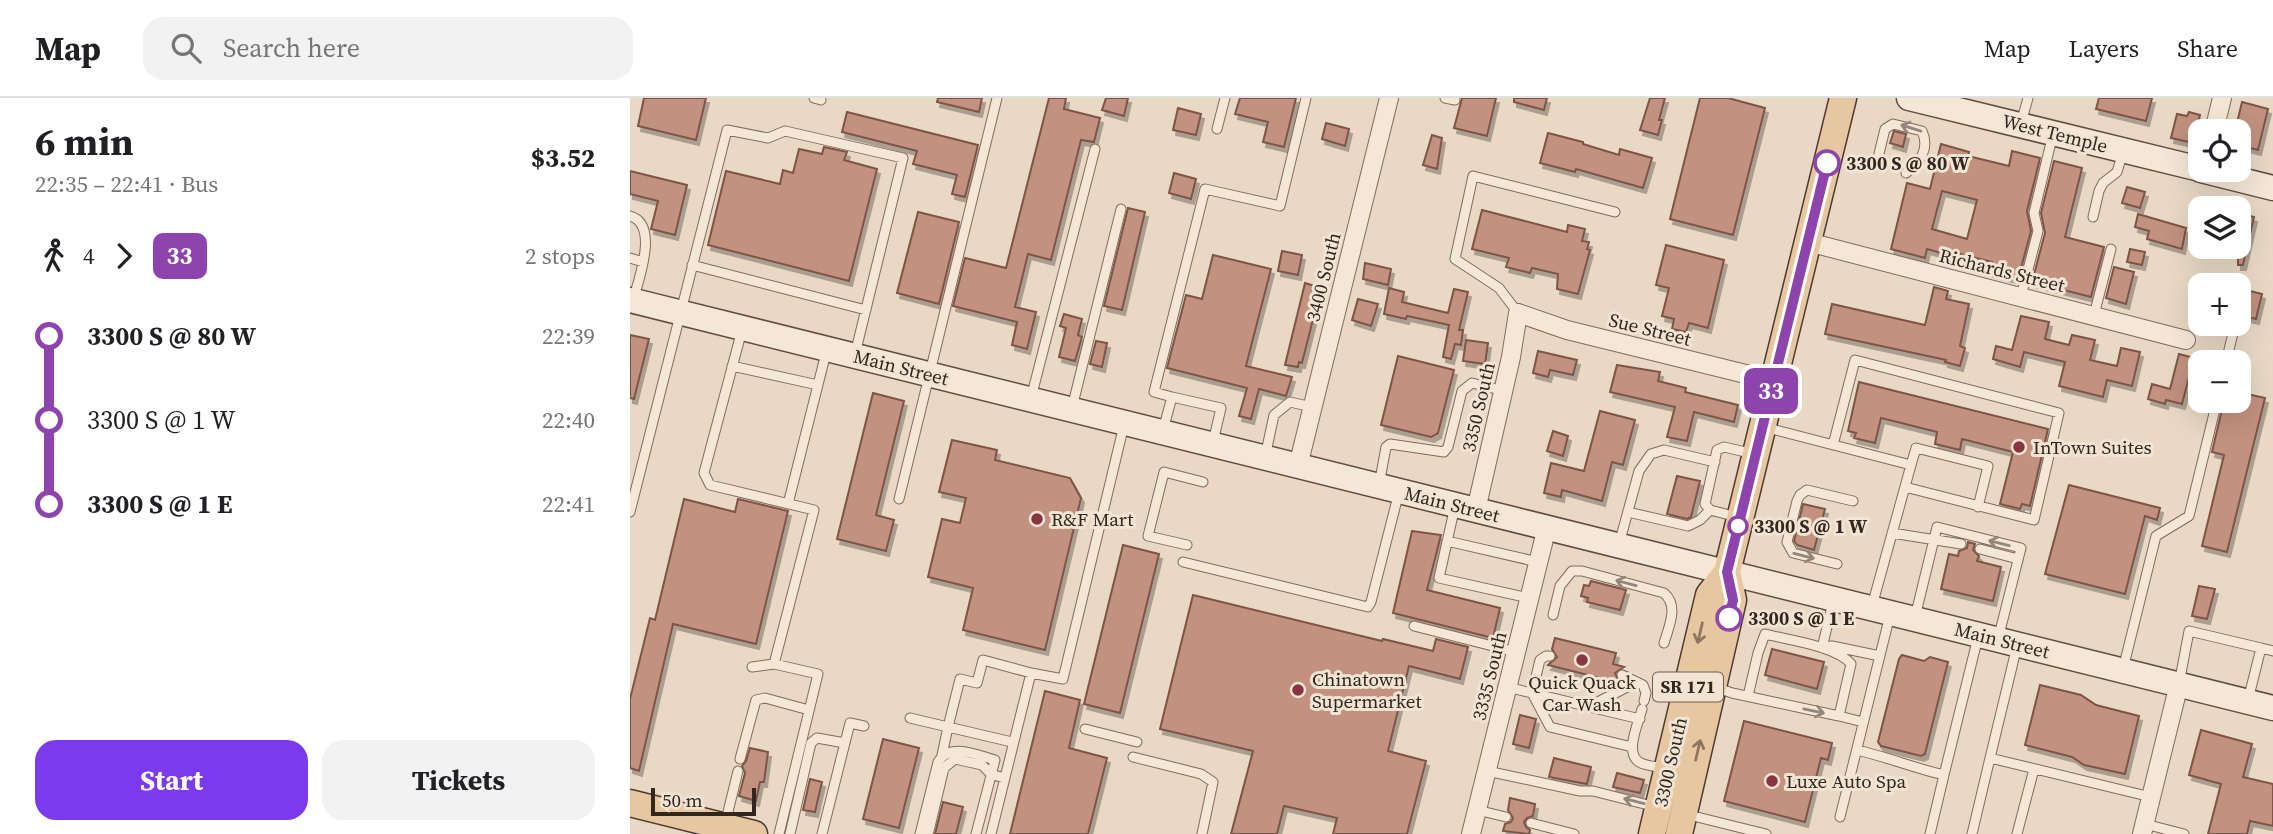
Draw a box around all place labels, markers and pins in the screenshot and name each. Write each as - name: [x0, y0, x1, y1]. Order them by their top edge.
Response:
- marker: 3300 S @ 80 W: [1814, 150, 1840, 176]
- place label: 3300 S @ 80 W: [1846, 150, 1970, 176]
- place label: InTown Suites: [2033, 434, 2152, 460]
- marker: InTown Suites: [2011, 439, 2027, 455]
- place label: R&F Mart: [1051, 506, 1134, 532]
- marker: R&F Mart: [1029, 511, 1045, 527]
- place label: 3300 S @ 1 W: [1754, 513, 1868, 539]
- marker: 3300 S @ 1 W: [1728, 516, 1748, 536]
- marker: 3300 S @ 1 E: [1716, 605, 1742, 631]
- place label: 3300 S @ 1 E: [1748, 605, 1854, 631]
- marker: Quick Quack Car Wash: [1574, 652, 1590, 668]
- place label: Chinatown Supermarket: [1312, 666, 1422, 714]
- place label: Quick Quack Car Wash: [1528, 669, 1636, 717]
- marker: Chinatown Supermarket: [1290, 682, 1306, 698]
- place label: Luxe Auto Spa: [1786, 768, 1907, 794]
- marker: Luxe Auto Spa: [1764, 773, 1780, 789]

